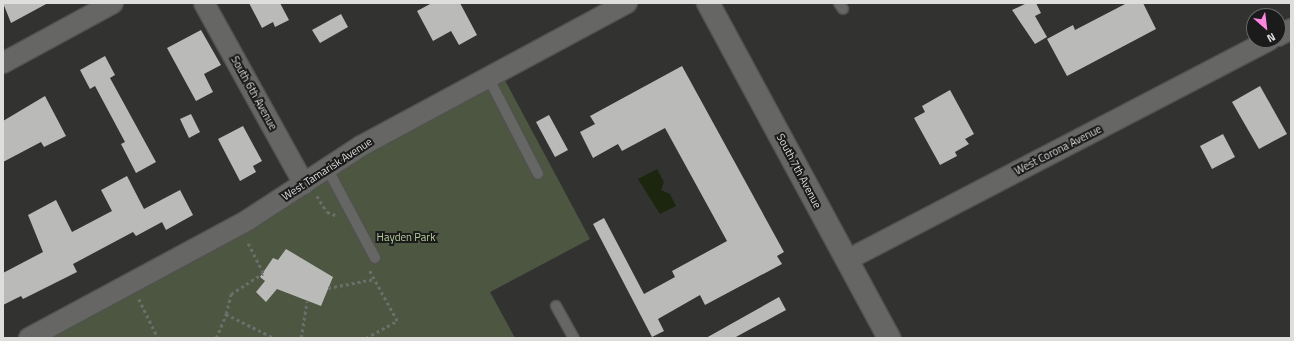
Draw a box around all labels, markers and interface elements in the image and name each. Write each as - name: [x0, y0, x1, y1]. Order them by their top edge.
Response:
- north arrow: [1246, 8, 1286, 48]
- text: N: [1264, 29, 1278, 47]
- street label: South 6th Avenue: [228, 54, 280, 132]
- street label: West Corona Avenue: [1012, 122, 1104, 178]
- street label: South 7th Avenue: [774, 131, 824, 211]
- street label: West Tamarisk Avenue: [279, 135, 375, 203]
- park label: Hayden Park: [377, 230, 435, 244]

